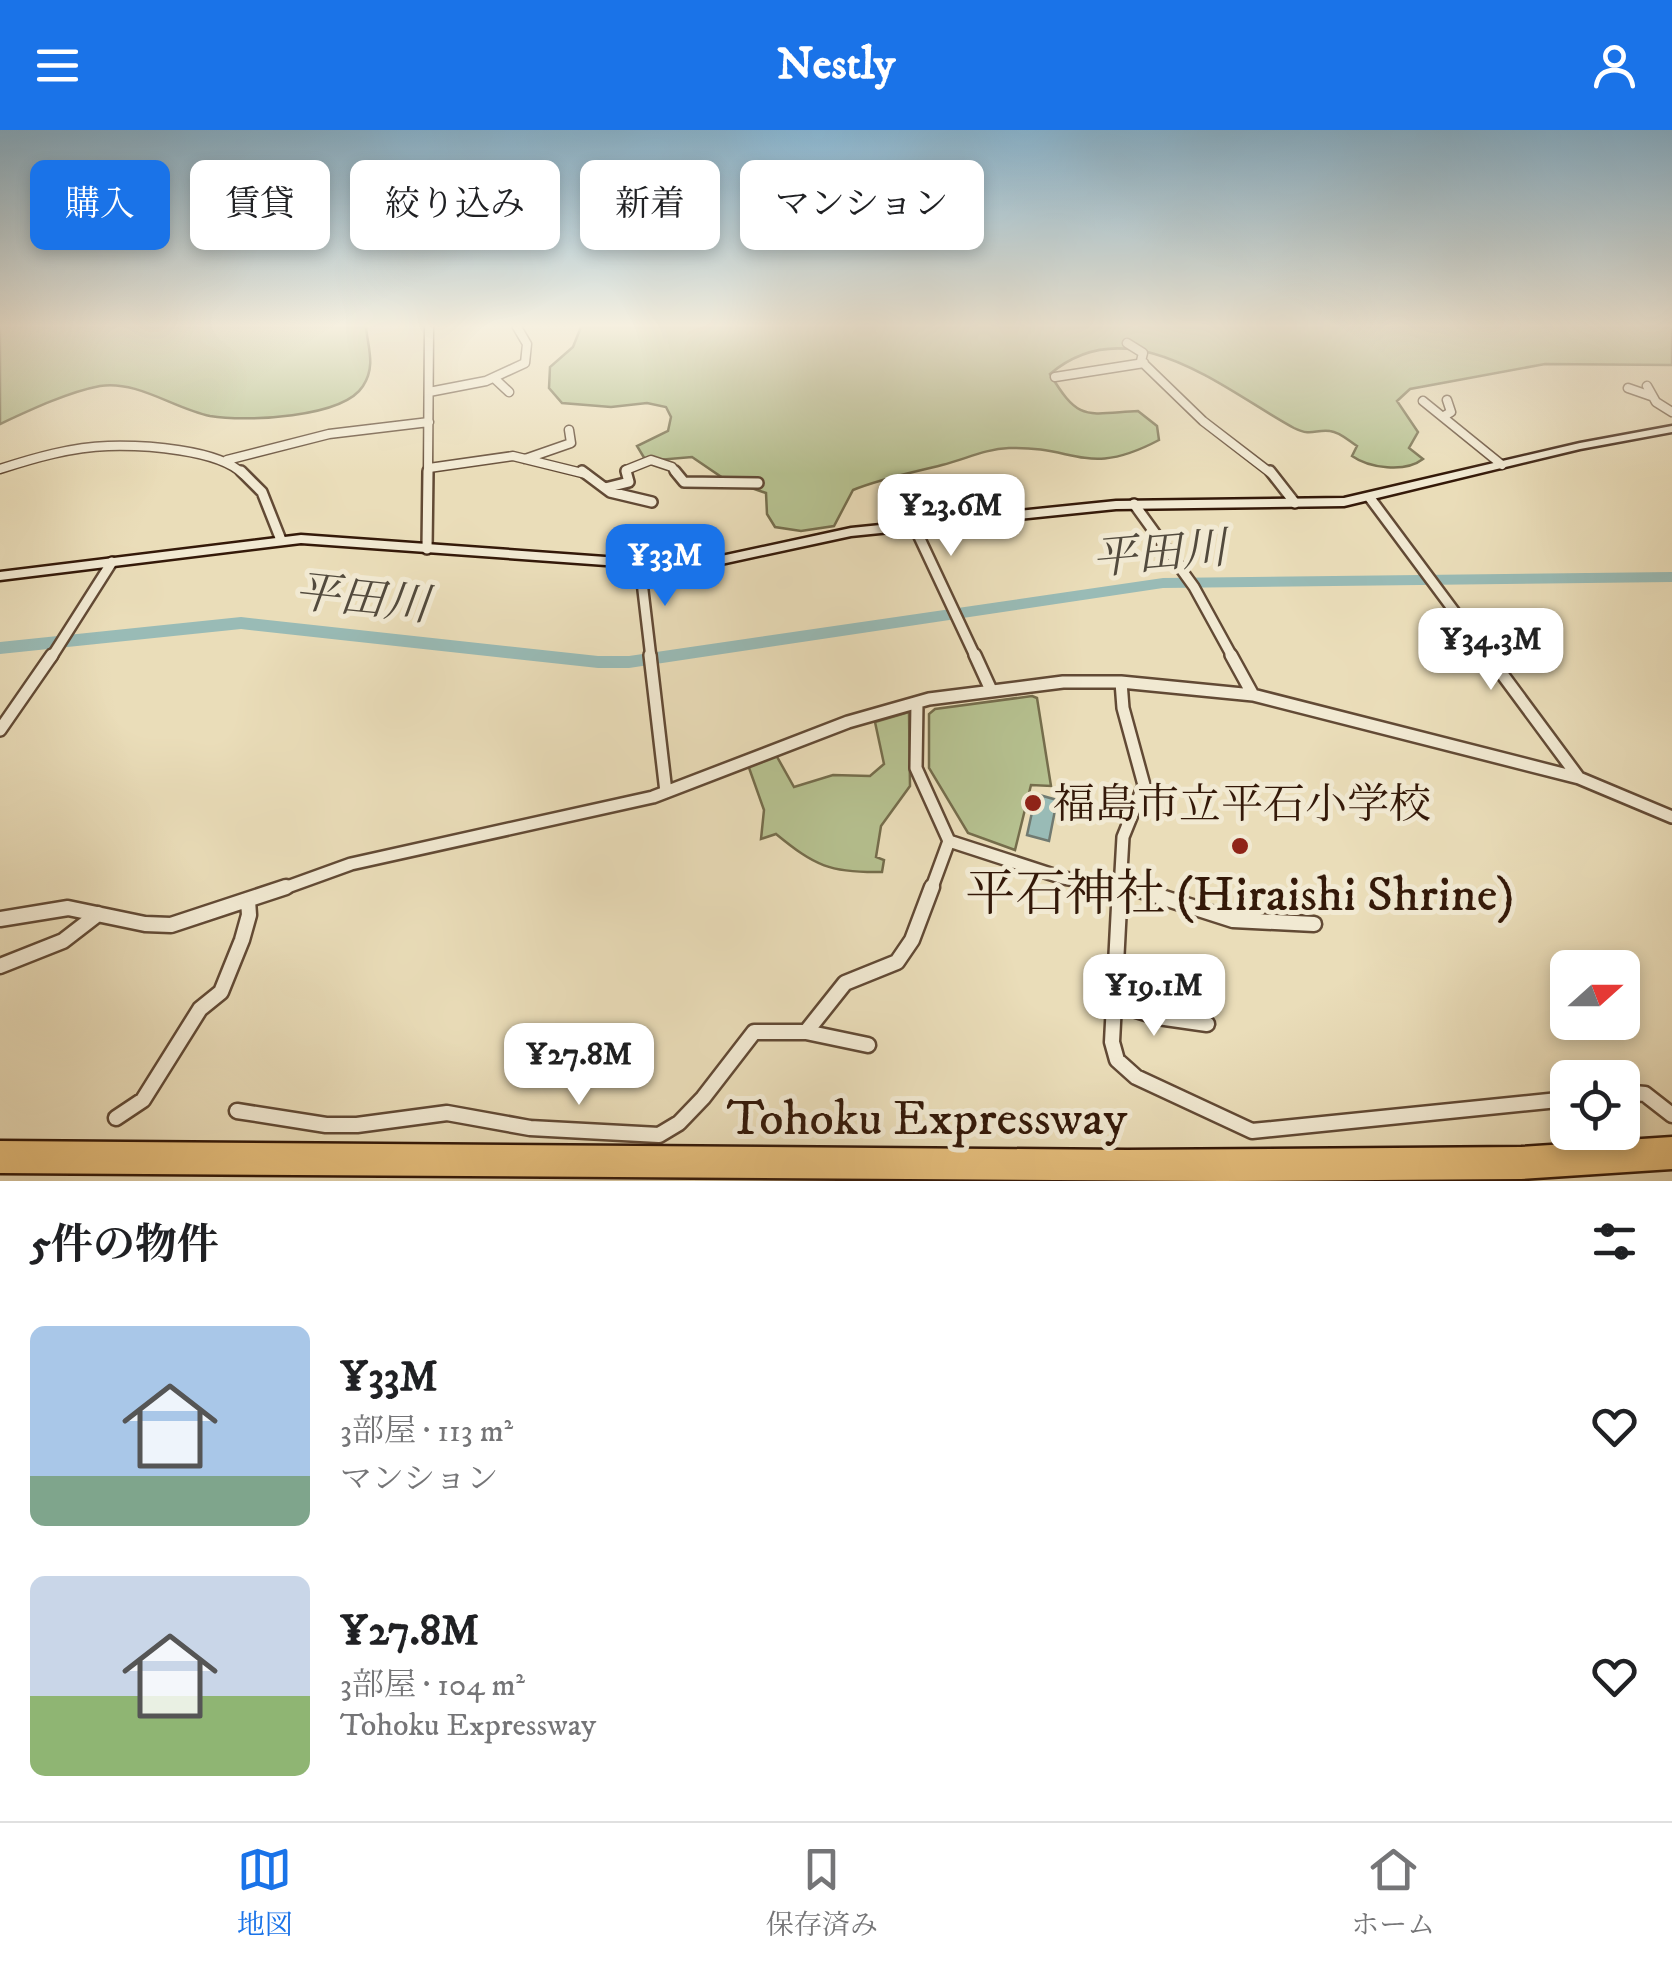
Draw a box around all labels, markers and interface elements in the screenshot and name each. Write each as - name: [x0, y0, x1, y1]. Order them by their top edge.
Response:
- text: Nestly: [777, 37, 895, 93]
- icon: menu: [30, 38, 85, 93]
- icon: person: [1587, 38, 1642, 93]
- chip: 購入: [30, 160, 170, 250]
- chip: 賃貸: [190, 160, 330, 250]
- chip: 絞り込み: [350, 160, 560, 250]
- chip: 新着: [580, 160, 720, 250]
- chip: マンション: [740, 160, 984, 250]
- pin: ¥23.6M: [870, 474, 1032, 559]
- text: ¥23.6M: [900, 486, 1002, 526]
- water label: 平田川: [1090, 521, 1234, 589]
- pin: ¥33M: [606, 524, 724, 609]
- text: ¥33M: [628, 536, 702, 576]
- water label: 平田川: [292, 565, 437, 635]
- pin: ¥34.3M: [1410, 608, 1572, 693]
- text: ¥34.3M: [1440, 620, 1542, 660]
- place label: 福島市立平石小学校: [1053, 780, 1431, 832]
- marker: 福島市立平石小学校: [1022, 792, 1044, 814]
- marker: 平石神社 (Hiraishi Shrine): [1229, 835, 1251, 857]
- place label: 平石神社 (Hiraishi Shrine): [966, 864, 1514, 927]
- north arrow: [1550, 950, 1640, 1040]
- map controls: [1550, 950, 1640, 1150]
- pin: ¥19.1M: [1073, 954, 1235, 1039]
- text: ¥19.1M: [1105, 966, 1203, 1006]
- pin: ¥27.8M: [498, 1023, 660, 1108]
- text: ¥27.8M: [526, 1035, 632, 1075]
- button: locate: [1550, 1060, 1640, 1150]
- street label: Tohoku Expressway: [727, 1088, 1127, 1151]
- icon: filters: [1587, 1214, 1642, 1269]
- text: 5件の物件: [30, 1220, 219, 1272]
- text: ¥33M: [340, 1352, 438, 1404]
- icon: home: [110, 1366, 230, 1486]
- icon: heart: [1587, 1399, 1642, 1454]
- text: 3部屋 · 113 m²: [340, 1412, 513, 1452]
- text: マンション: [340, 1460, 499, 1500]
- text: ¥27.8M: [340, 1606, 479, 1658]
- icon: home: [110, 1616, 230, 1736]
- icon: heart: [1587, 1649, 1642, 1704]
- text: 3部屋 · 104 m²: [340, 1666, 525, 1706]
- text: Tohoku Expressway: [340, 1706, 596, 1746]
- tab: 地図: [237, 1842, 293, 1943]
- tab: 保存済み: [766, 1842, 878, 1943]
- tab: ホーム: [1351, 1842, 1435, 1943]

